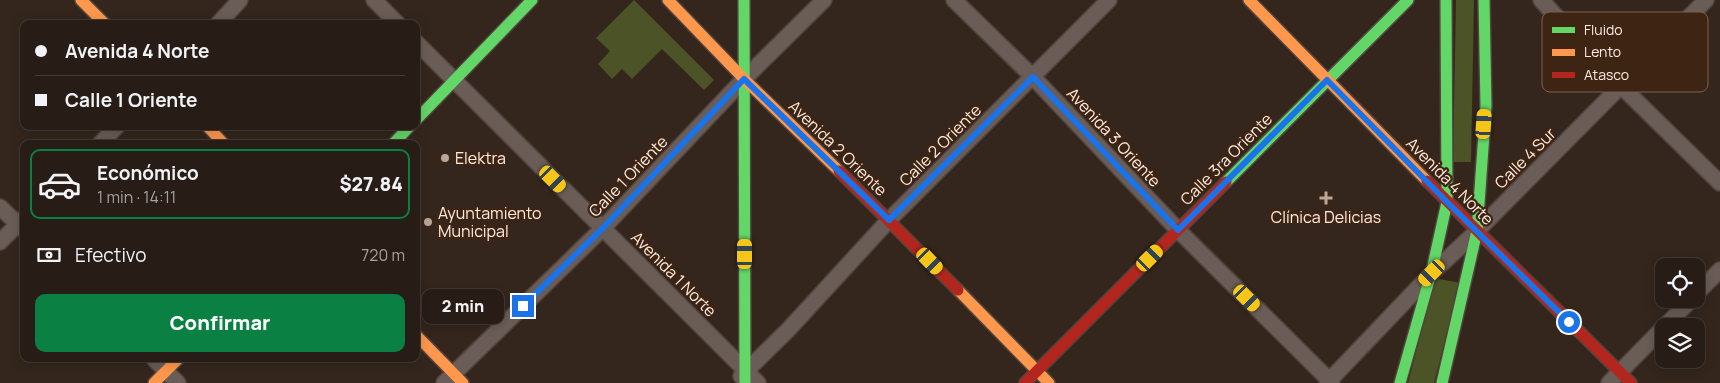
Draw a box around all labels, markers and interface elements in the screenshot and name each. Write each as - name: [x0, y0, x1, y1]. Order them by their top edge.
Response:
- legend: [1542, 12, 1708, 92]
- text: Fluido: [1584, 20, 1622, 39]
- text: Avenida 4 Norte: [65, 38, 209, 64]
- text: Lento: [1584, 42, 1621, 61]
- text: Atasco: [1584, 65, 1629, 84]
- street label: Avenida 3 Oriente: [1062, 83, 1166, 191]
- text: Calle 1 Oriente: [65, 87, 197, 113]
- street label: Avenida 2 Oriente: [784, 95, 892, 201]
- street label: Calle 2 Oriente: [894, 99, 986, 191]
- street label: Calle 3ra Oriente: [1175, 108, 1277, 210]
- car: [1475, 109, 1492, 139]
- street label: Calle 4 Sur: [1490, 122, 1561, 193]
- street label: Calle 1 Oriente: [584, 131, 672, 221]
- street label: Avenida 4 Norte: [1401, 132, 1499, 230]
- place label: Elektra: [455, 147, 506, 169]
- marker: Elektra: [439, 152, 451, 164]
- text: Económico: [97, 160, 199, 186]
- icon: car: [37, 162, 82, 207]
- car: [537, 163, 568, 195]
- text: $27.84: [339, 171, 403, 197]
- text: 1 min · 14:11: [97, 186, 176, 208]
- marker: Clínica Delicias: [1319, 191, 1333, 205]
- place label: Ayuntamiento Municipal: [438, 202, 542, 242]
- place label: Clínica Delicias: [1271, 206, 1381, 228]
- marker: Ayuntamiento Municipal: [422, 216, 434, 228]
- street label: Avenida 1 Norte: [627, 227, 721, 321]
- car: [737, 239, 752, 269]
- icon: cash: [35, 241, 63, 269]
- text: Efectivo: [75, 242, 146, 268]
- car: [1134, 242, 1165, 274]
- text: 720 m: [361, 244, 405, 266]
- car: [914, 245, 945, 277]
- car: [1416, 257, 1447, 289]
- map controls: [1655, 258, 1705, 368]
- button: locate: [1655, 258, 1705, 308]
- car: [1231, 282, 1262, 314]
- callout: 2 min: [423, 288, 506, 324]
- button: Confirmar: [35, 294, 405, 352]
- text: 2 min: [442, 295, 484, 317]
- route end: [512, 295, 534, 317]
- route start: [1558, 311, 1580, 333]
- button: layers: [1655, 318, 1705, 368]

